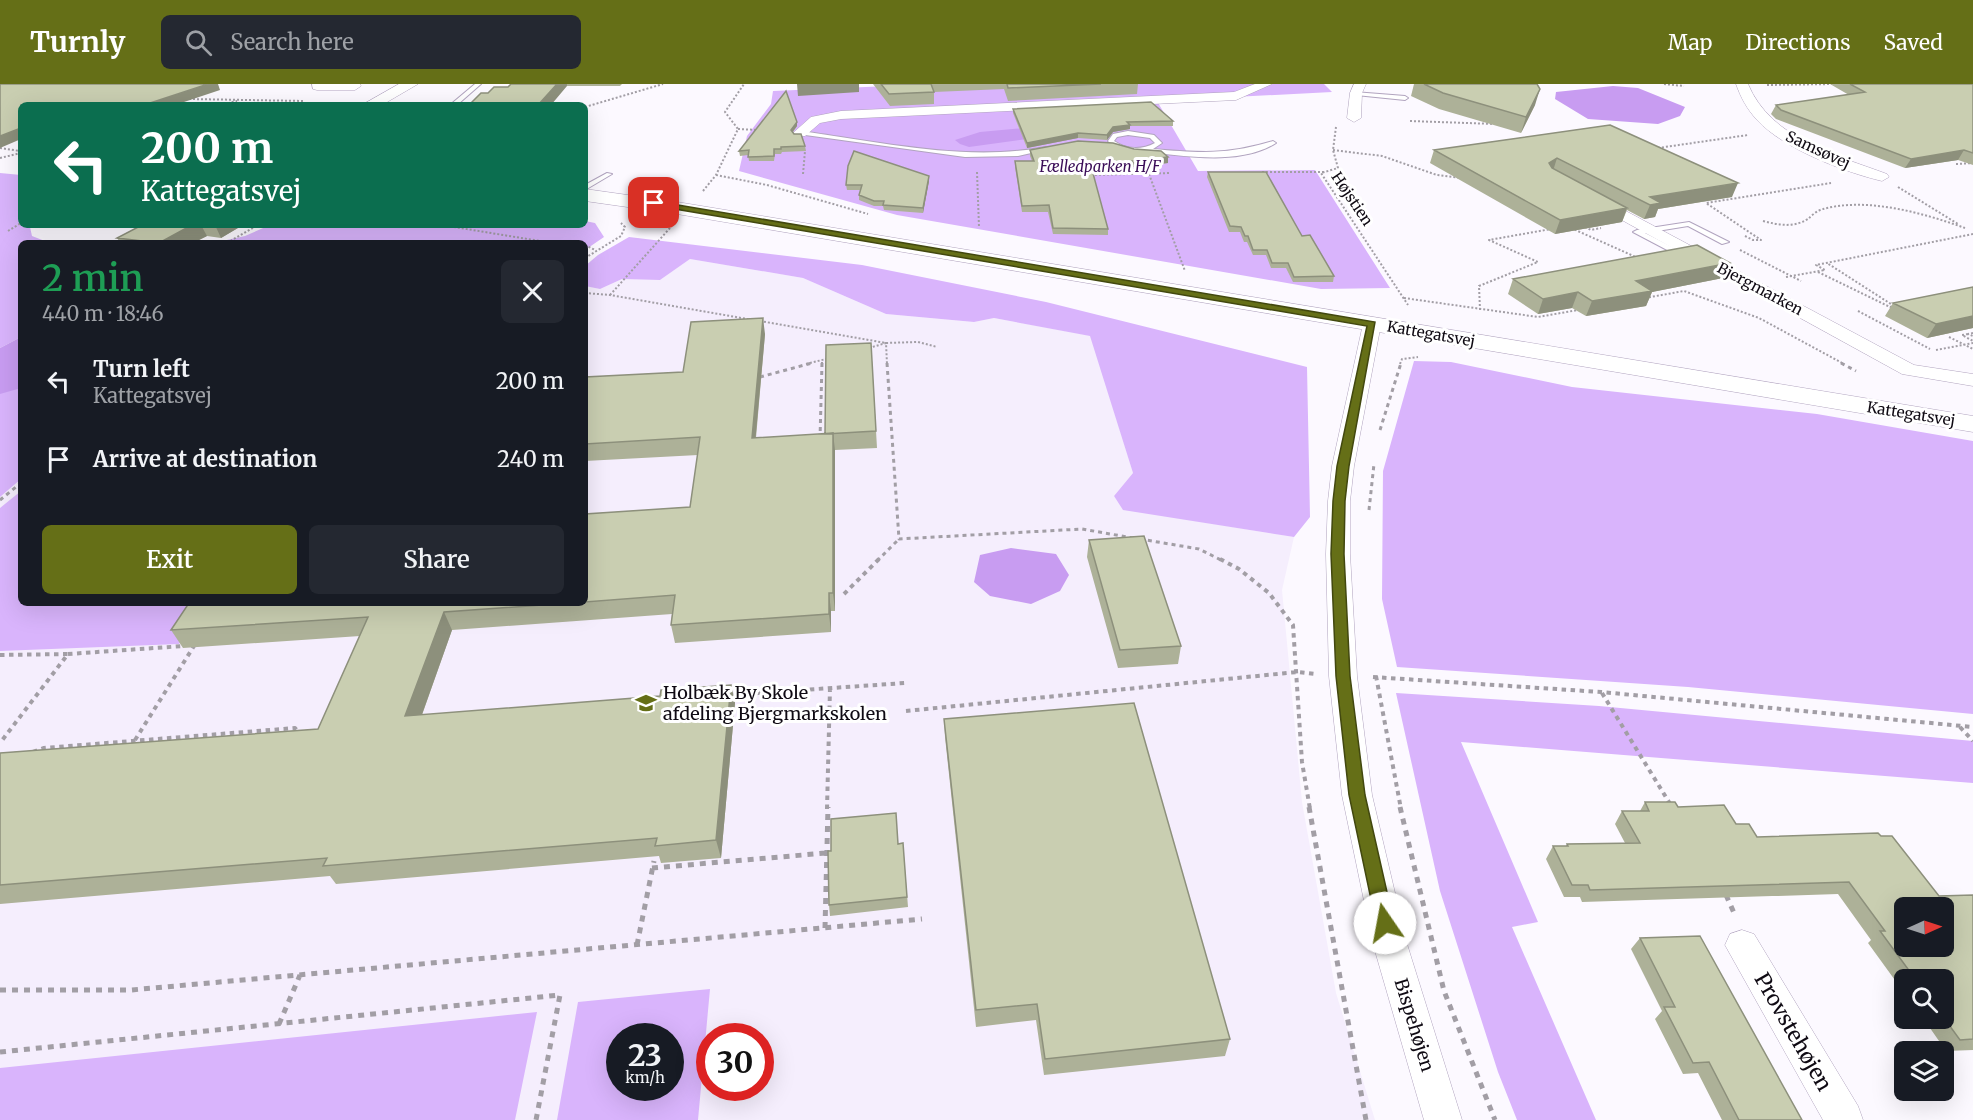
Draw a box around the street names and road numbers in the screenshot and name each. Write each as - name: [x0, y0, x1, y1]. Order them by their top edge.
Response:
- street label: Samsøvej: [1783, 126, 1854, 173]
- street label: Højstien: [1328, 168, 1377, 229]
- street label: Bjergmarken: [1714, 258, 1806, 319]
- street label: Kattegatsvej: [1386, 316, 1477, 351]
- street label: Kattegatsvej: [1866, 397, 1957, 430]
- street label: Provstehøjen: [1749, 968, 1838, 1096]
- street label: Bispehøjen: [1389, 975, 1440, 1074]

